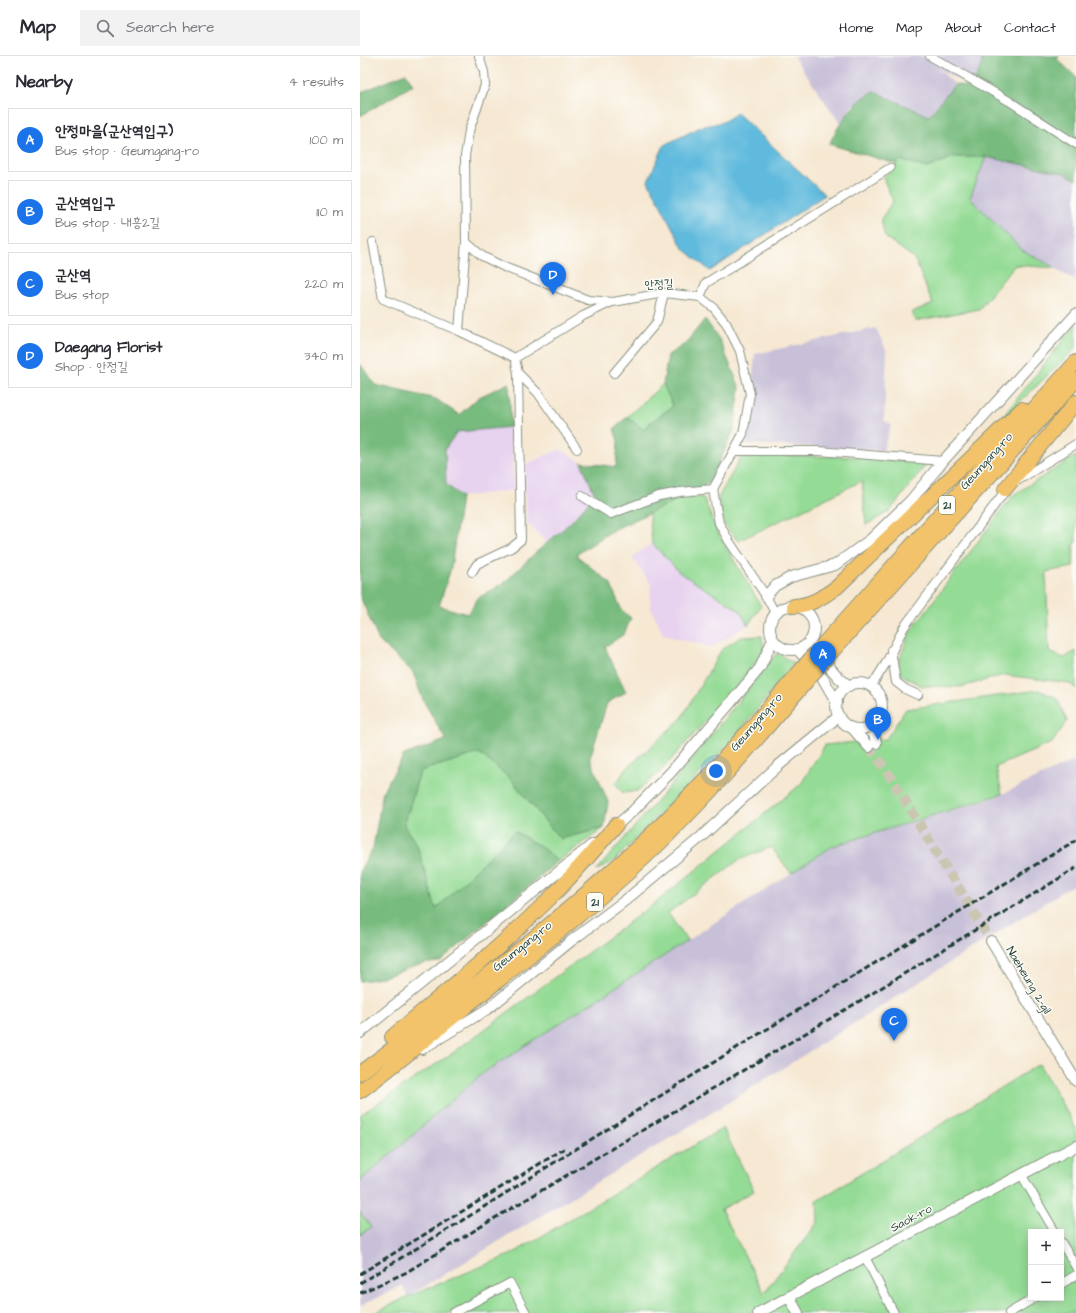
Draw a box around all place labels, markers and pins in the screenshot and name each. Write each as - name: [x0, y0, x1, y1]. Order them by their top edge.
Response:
- pin: D: [540, 262, 566, 295]
- pin: A: [810, 641, 836, 674]
- pin: B: [865, 707, 891, 740]
- pin: C: [881, 1008, 907, 1041]

